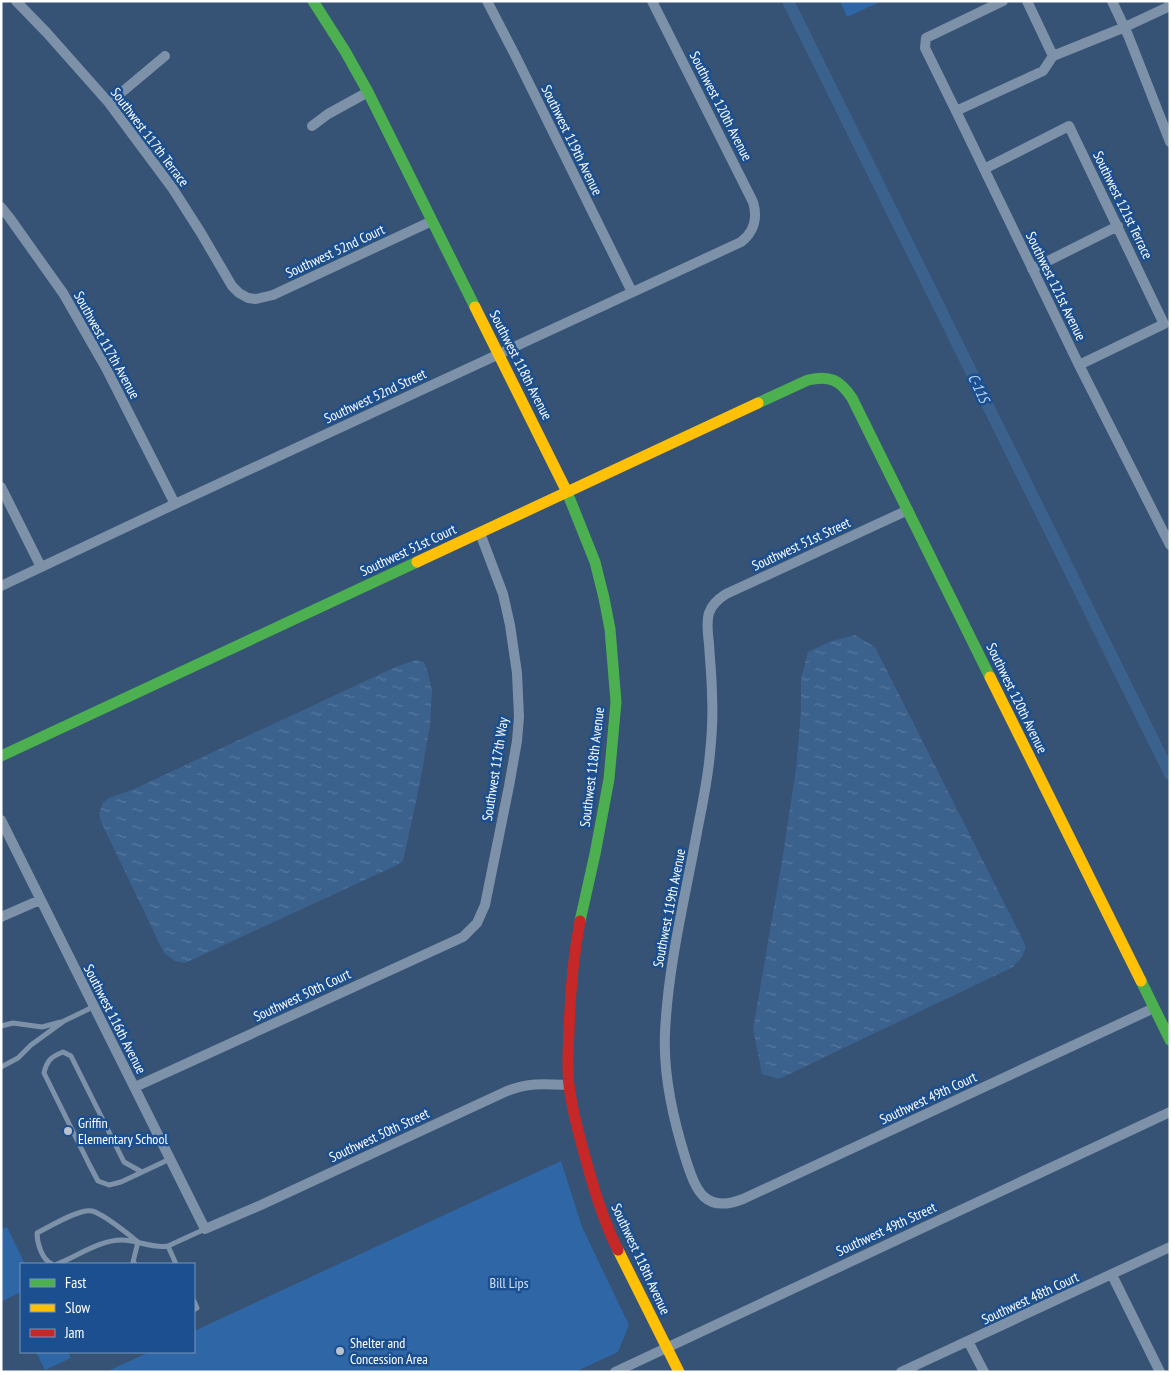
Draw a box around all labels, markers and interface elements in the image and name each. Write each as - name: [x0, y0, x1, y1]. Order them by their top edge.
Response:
- street label: Southwest 120th Avenue: [686, 48, 756, 164]
- street label: Southwest 119th Avenue: [537, 82, 607, 198]
- street label: Southwest 117th Terrace: [107, 84, 193, 190]
- street label: Southwest 121st Terrace: [1089, 148, 1157, 262]
- street label: Southwest 52nd Court: [282, 220, 388, 282]
- street label: Southwest 121st Avenue: [1022, 229, 1090, 344]
- street label: Southwest 117th Avenue: [70, 288, 144, 402]
- street label: Southwest 118th Avenue: [486, 307, 556, 423]
- street label: Southwest 52nd Street: [321, 364, 429, 427]
- water label: C-11S: [964, 370, 995, 408]
- street label: Southwest 51st Street: [749, 513, 853, 575]
- street label: Southwest 51st Court: [357, 520, 459, 580]
- street label: Southwest 120th Avenue: [982, 640, 1052, 756]
- street label: Southwest 118th Avenue: [576, 706, 608, 828]
- street label: Southwest 117th Way: [478, 715, 512, 822]
- street label: Southwest 119th Avenue: [649, 847, 689, 969]
- street label: Southwest 116th Avenue: [80, 961, 150, 1077]
- street label: Southwest 50th Court: [250, 965, 354, 1025]
- street label: Southwest 49th Court: [876, 1068, 980, 1128]
- street label: Southwest 50th Street: [326, 1104, 432, 1166]
- place label: Griffin Elementary School: [78, 1114, 168, 1148]
- marker: Griffin Elementary School: [62, 1125, 74, 1137]
- street label: Southwest 49th Street: [833, 1198, 939, 1260]
- street label: Southwest 118th Avenue: [607, 1201, 675, 1318]
- legend: [20, 1263, 195, 1353]
- street label: Southwest 48th Court: [978, 1268, 1082, 1328]
- text: Fast: [65, 1273, 86, 1292]
- park label: Bill Lips: [490, 1274, 529, 1292]
- text: Slow: [65, 1298, 90, 1317]
- text: Jam: [64, 1323, 84, 1342]
- place label: Shelter and Concession Area: [350, 1334, 428, 1368]
- marker: Shelter and Concession Area: [334, 1345, 346, 1357]

